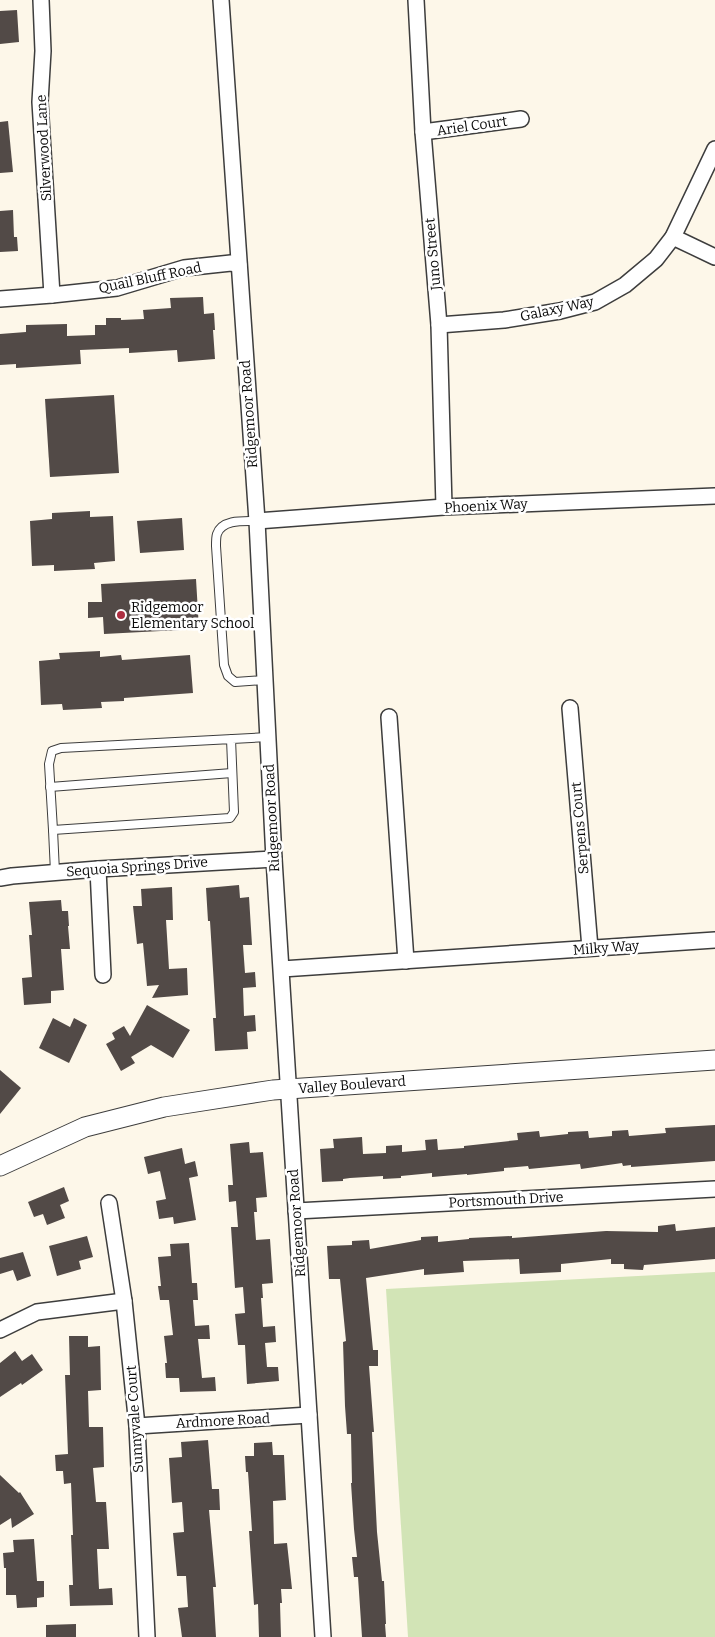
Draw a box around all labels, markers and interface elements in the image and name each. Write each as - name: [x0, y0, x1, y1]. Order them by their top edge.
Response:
- street label: Silverwood Lane: [33, 94, 55, 202]
- street label: Ariel Court: [436, 113, 508, 139]
- street label: Juno Street: [421, 217, 445, 292]
- street label: Quail Bluff Road: [97, 259, 203, 297]
- street label: Galaxy Way: [519, 293, 596, 325]
- street label: Ridgemoor Road: [237, 359, 261, 469]
- street label: Phoenix Way: [444, 495, 529, 517]
- place label: Ridgemoor Elementary School: [131, 599, 254, 632]
- marker: Ridgemoor Elementary School: [115, 609, 127, 621]
- street label: Ridgemoor Road: [261, 764, 283, 872]
- street label: Serpens Court: [567, 781, 593, 875]
- street label: Sequoia Springs Drive: [66, 854, 208, 880]
- street label: Milky Way: [572, 937, 640, 959]
- street label: Valley Boulevard: [298, 1073, 406, 1097]
- street label: Ridgemoor Road: [285, 1168, 309, 1278]
- street label: Portsmouth Drive: [448, 1189, 564, 1211]
- street label: Sunnyvale Court: [123, 1365, 147, 1473]
- street label: Ardmore Road: [175, 1410, 271, 1432]

